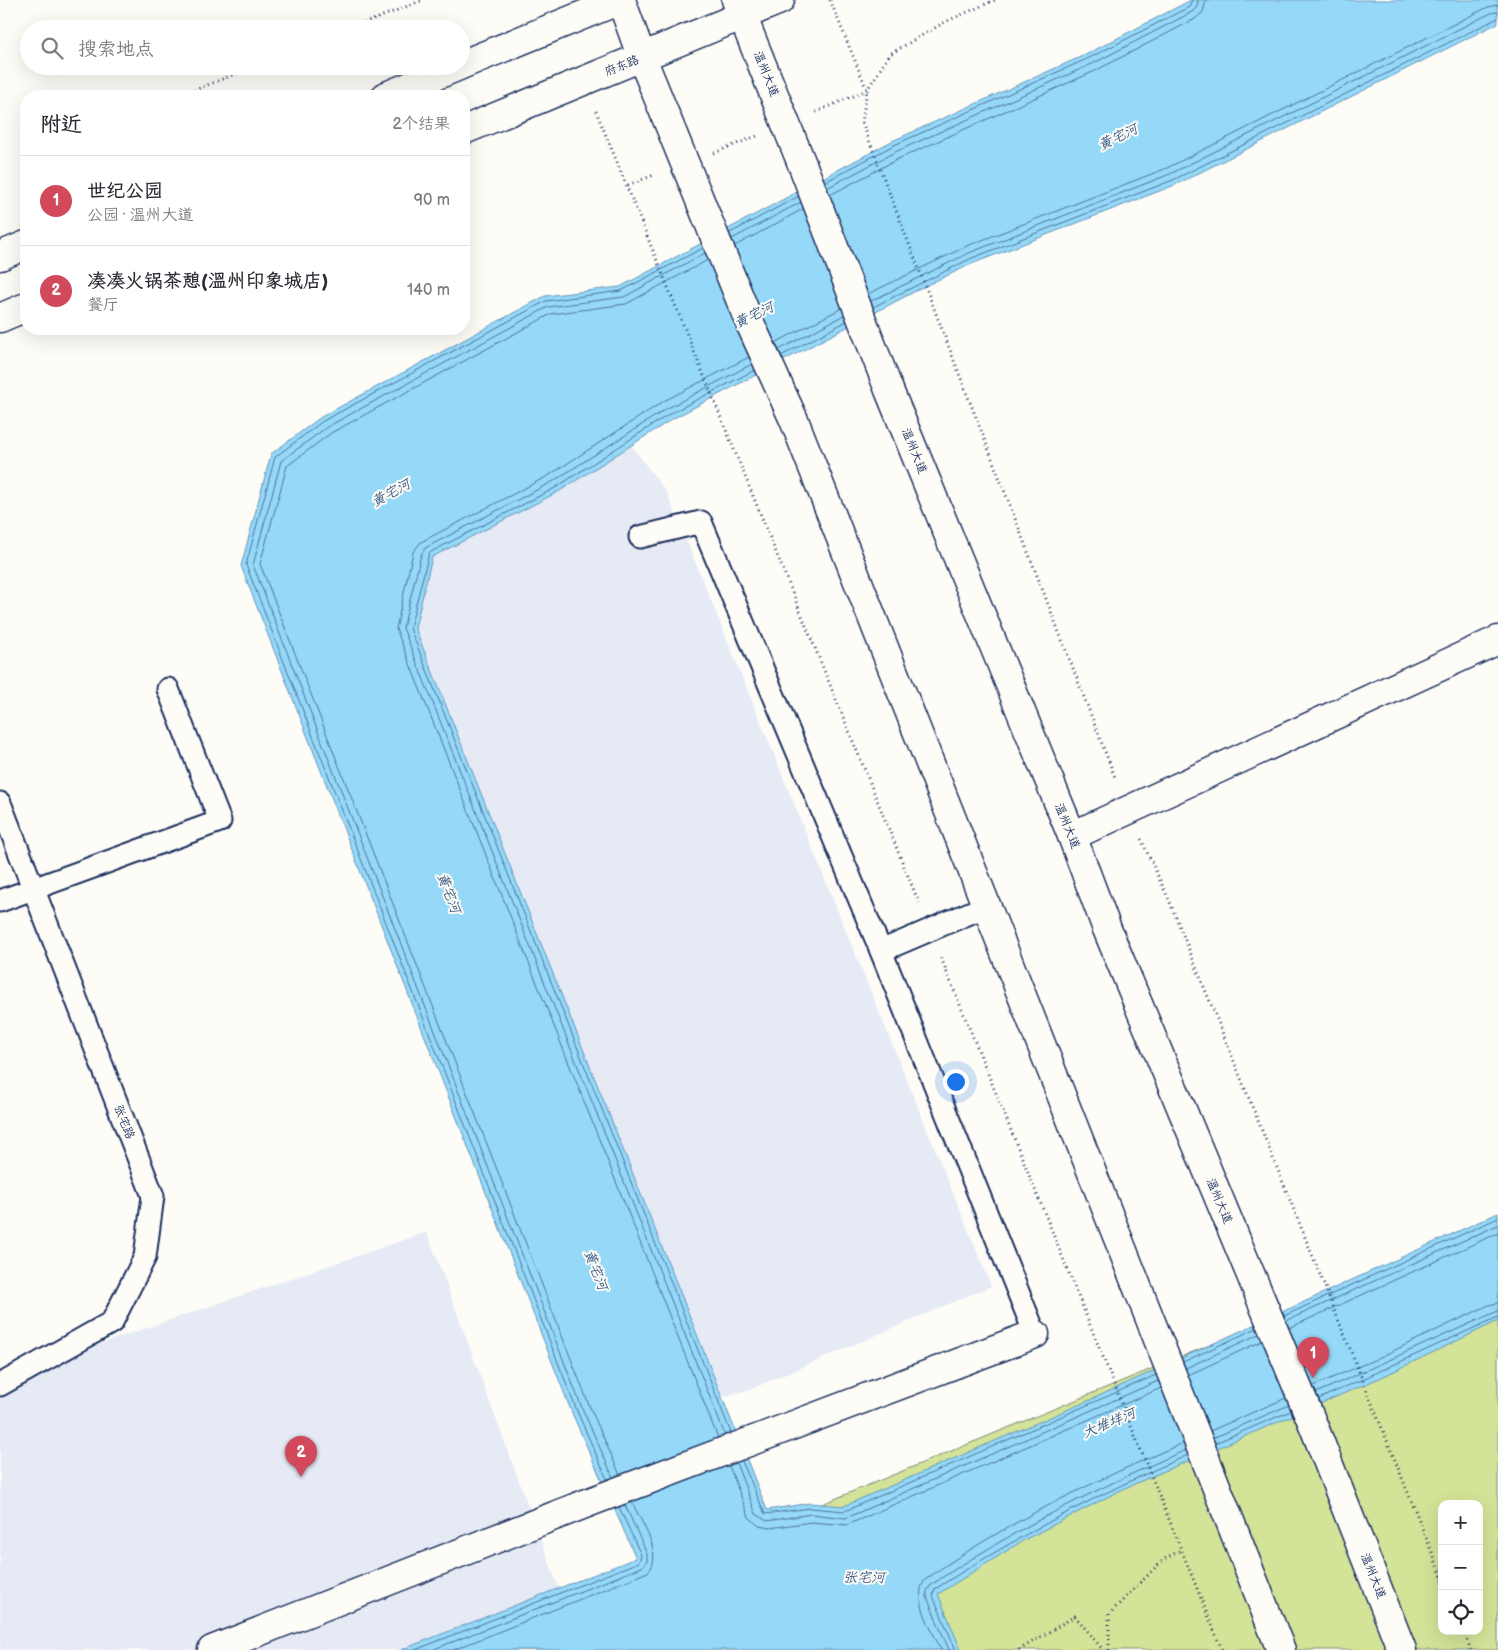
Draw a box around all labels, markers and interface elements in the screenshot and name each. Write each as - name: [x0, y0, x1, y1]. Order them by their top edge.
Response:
- search box: [20, 20, 470, 75]
- icon: search: [38, 34, 66, 62]
- text: 搜索地点: [78, 38, 154, 61]
- street label: 温州大道: [750, 49, 782, 99]
- street label: 府东路: [602, 52, 642, 80]
- text: 附近: [40, 112, 82, 137]
- text: 2个结果: [393, 115, 450, 134]
- water label: 黄宅河: [1095, 119, 1142, 154]
- text: 世纪公园: [87, 180, 163, 203]
- text: 1: [53, 191, 59, 210]
- text: 90 m: [414, 191, 450, 210]
- text: 公园 · 温州大道: [87, 206, 193, 225]
- text: 凑凑火锅茶憩(温州印象城店): [87, 270, 328, 293]
- text: 2: [51, 281, 61, 300]
- text: 140 m: [407, 281, 450, 300]
- text: 餐厅: [87, 296, 119, 315]
- water label: 黄宅河: [731, 297, 778, 332]
- street label: 温州大道: [898, 426, 930, 476]
- water label: 黄宅河: [369, 474, 415, 511]
- street label: 温州大道: [1051, 801, 1083, 851]
- water label: 黄宅河: [434, 870, 465, 918]
- your location: [943, 1069, 969, 1095]
- street label: 张宅路: [111, 1103, 137, 1141]
- street label: 温州大道: [1203, 1176, 1235, 1226]
- water label: 黄宅河: [581, 1247, 612, 1295]
- pin: 1: [1297, 1337, 1329, 1378]
- water label: 大堆垟河: [1080, 1403, 1140, 1442]
- pin: 2: [285, 1436, 317, 1477]
- map controls: [1438, 1500, 1483, 1635]
- button: +: [1438, 1500, 1483, 1545]
- button: −: [1438, 1545, 1483, 1590]
- street label: 温州大道: [1357, 1551, 1389, 1601]
- water label: 张宅河: [843, 1569, 887, 1586]
- button: locate: [1438, 1590, 1483, 1635]

